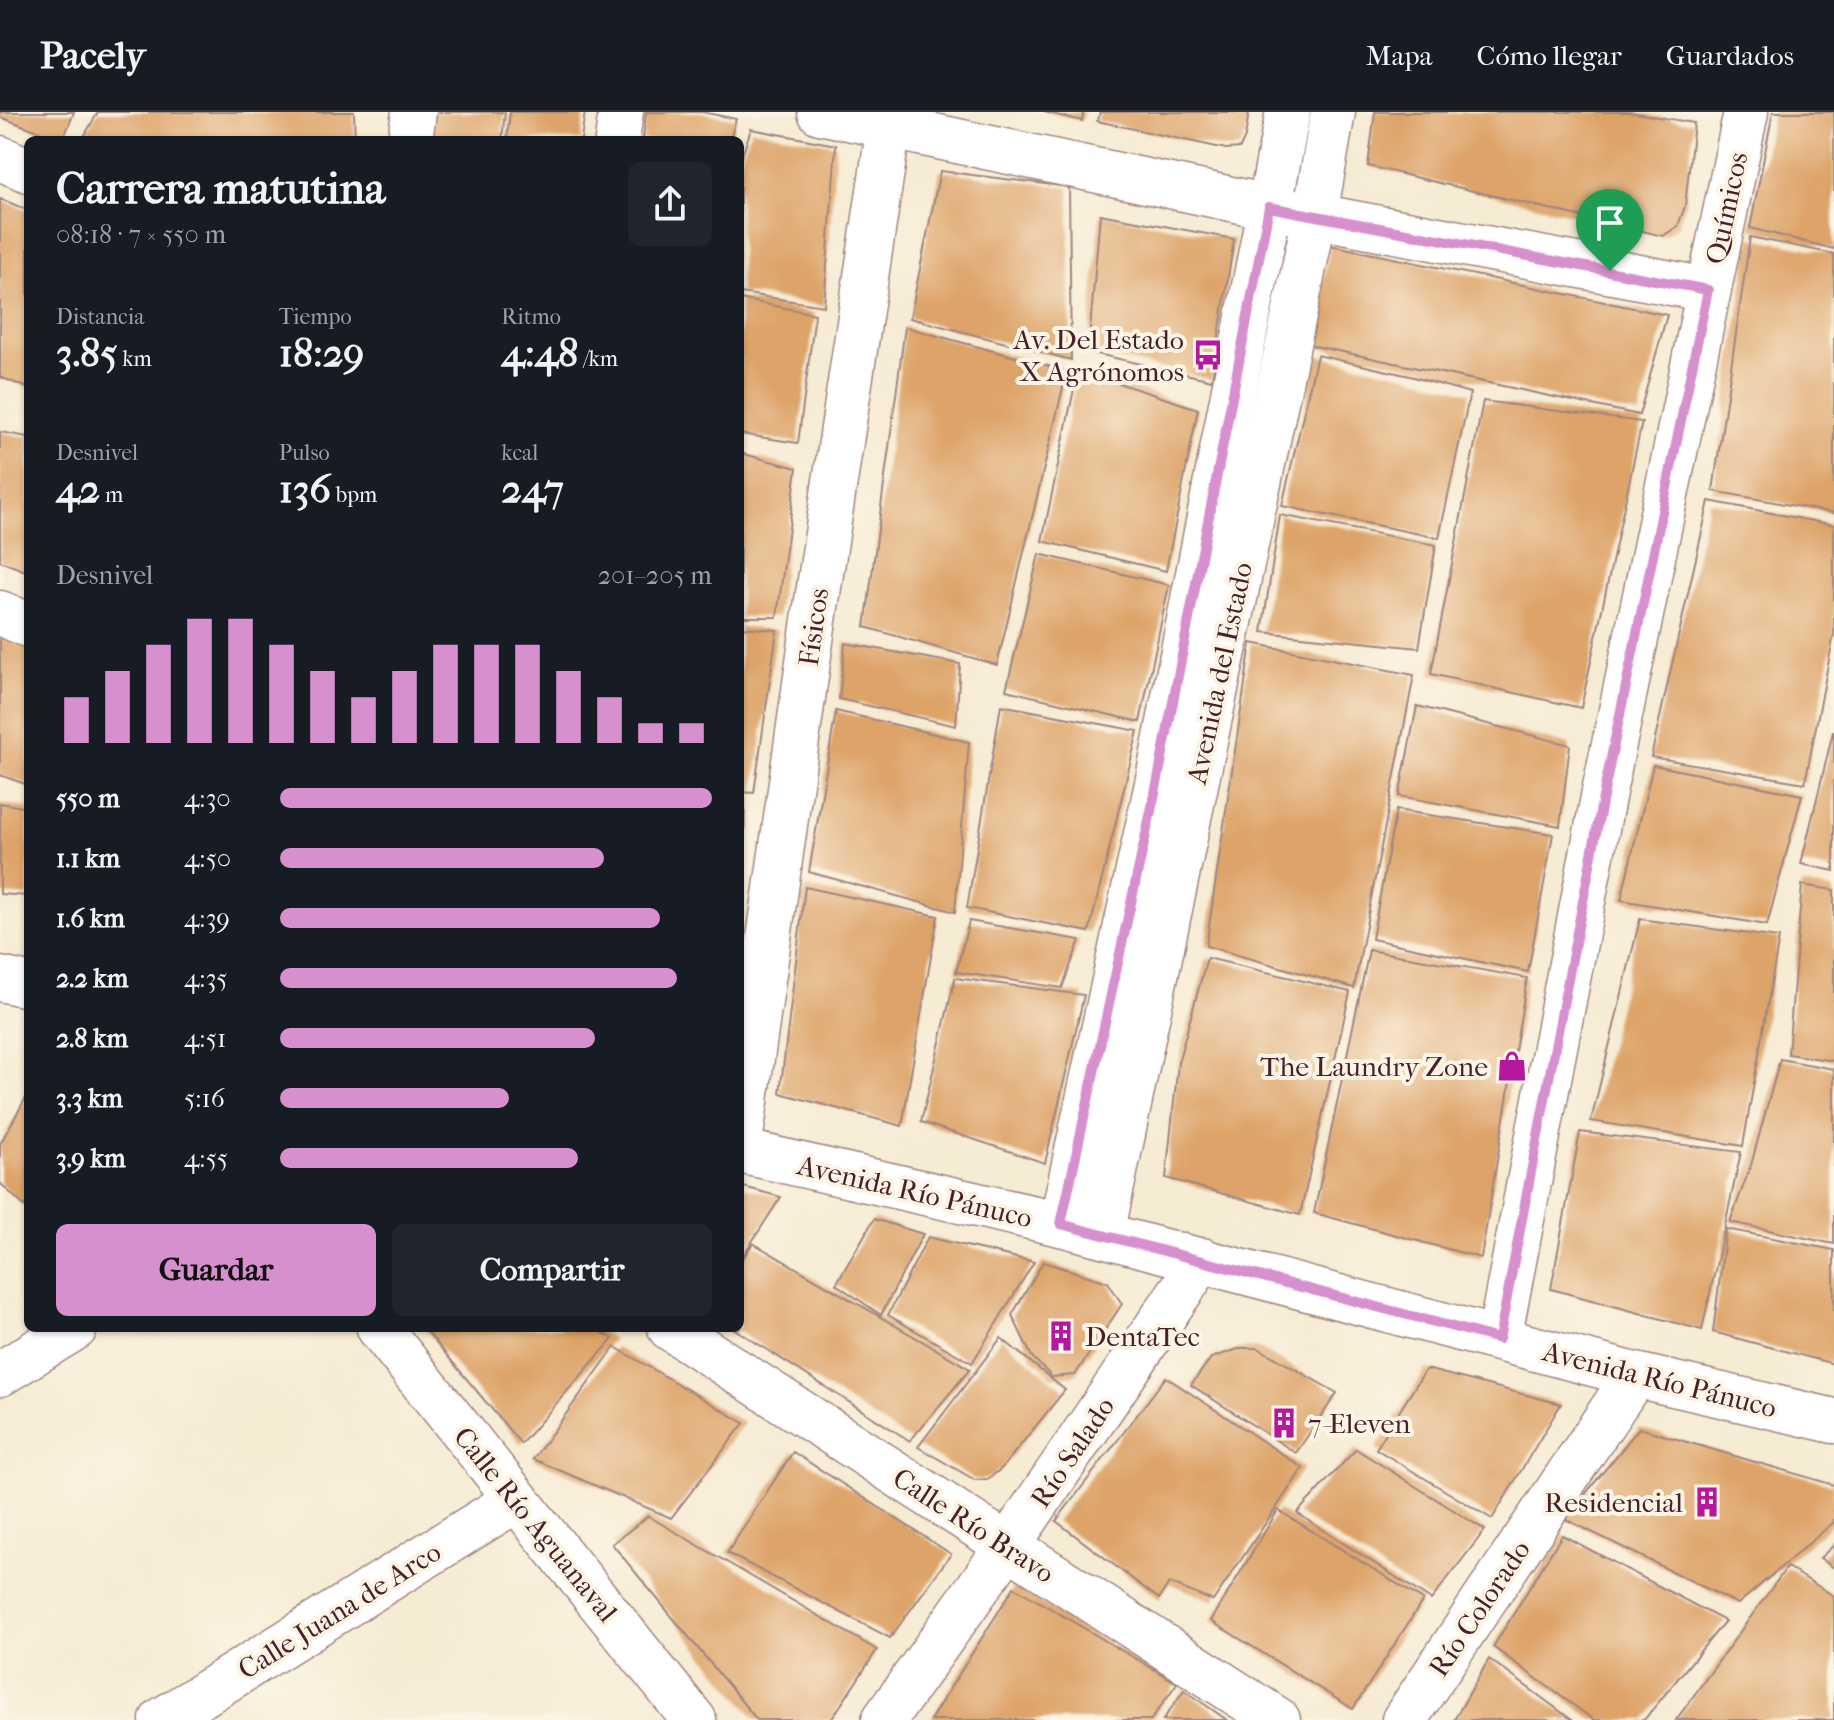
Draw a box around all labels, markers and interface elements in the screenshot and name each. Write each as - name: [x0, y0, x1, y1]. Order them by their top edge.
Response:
- text: Pacely: [40, 33, 146, 78]
- text: Mapa: [1366, 39, 1433, 72]
- text: Cómo llegar: [1477, 39, 1622, 72]
- text: Guardados: [1666, 39, 1794, 72]
- street label: Químicos: [1699, 149, 1754, 267]
- button: share: [628, 162, 712, 246]
- text: Carrera matutina: [56, 163, 385, 214]
- pin: [1576, 189, 1644, 271]
- icon: arrive: [1588, 201, 1632, 245]
- text: 08:18 · 7 × 550 m: [56, 219, 226, 250]
- text: Distancia: [56, 304, 144, 330]
- text: Tiempo: [279, 304, 352, 330]
- text: Ritmo: [501, 304, 561, 330]
- place label: Av. Del Estado X Agrónomos: [1012, 323, 1184, 388]
- text: 3.85: [56, 330, 117, 376]
- text: 18:29: [279, 330, 364, 376]
- text: 4:48: [501, 330, 578, 376]
- bus stop icon: Av. Del Estado X Agrónomos: [1191, 338, 1225, 372]
- text: km: [117, 346, 152, 372]
- text: /km: [578, 346, 618, 372]
- text: Desnivel: [56, 440, 138, 466]
- text: Pulso: [279, 440, 330, 466]
- text: kcal: [501, 440, 538, 466]
- text: 42: [56, 466, 100, 512]
- text: 136: [279, 466, 331, 512]
- text: 247: [501, 466, 564, 512]
- text: m: [100, 482, 123, 508]
- text: bpm: [331, 482, 377, 508]
- street label: Avenida del Estado: [1180, 559, 1259, 788]
- text: Desnivel: [56, 560, 153, 591]
- text: 201–205 m: [598, 560, 712, 591]
- street label: Físicos: [792, 586, 835, 668]
- text: 550 m: [56, 783, 120, 814]
- text: 4:30: [184, 783, 231, 814]
- text: 1.1 km: [56, 843, 120, 874]
- text: 4:50: [184, 843, 231, 874]
- text: 1.6 km: [56, 903, 125, 934]
- text: 4:39: [184, 903, 230, 934]
- text: 2.2 km: [56, 963, 128, 994]
- text: 4:35: [184, 963, 228, 994]
- text: 2.8 km: [56, 1023, 128, 1054]
- text: 4:51: [184, 1023, 226, 1054]
- shop icon: The Laundry Zone: [1495, 1049, 1529, 1083]
- place label: The Laundry Zone: [1260, 1050, 1488, 1083]
- text: 3.3 km: [56, 1083, 123, 1114]
- text: 5:16: [184, 1083, 225, 1114]
- text: 3.9 km: [56, 1143, 126, 1174]
- text: 4:55: [184, 1143, 228, 1174]
- street label: Avenida Río Pánuco: [793, 1148, 1035, 1235]
- button: Guardar: [56, 1224, 376, 1316]
- button: Compartir: [392, 1224, 712, 1316]
- building icon: DentaTec: [1044, 1319, 1078, 1353]
- place label: DentaTec: [1085, 1320, 1200, 1353]
- street label: Avenida Río Pánuco: [1539, 1334, 1780, 1424]
- street label: Río Salado: [1023, 1391, 1121, 1514]
- building icon: 7-Eleven: [1267, 1406, 1301, 1440]
- place label: 7-Eleven: [1308, 1407, 1411, 1440]
- street label: Calle Río Aguanaval: [447, 1420, 624, 1629]
- street label: Calle Río Bravo: [887, 1461, 1061, 1590]
- building icon: Residencial: [1690, 1485, 1724, 1519]
- place label: Residencial: [1544, 1486, 1683, 1519]
- street label: Río Colorado: [1422, 1534, 1537, 1683]
- street label: Calle Juana de Arco: [232, 1535, 447, 1686]

